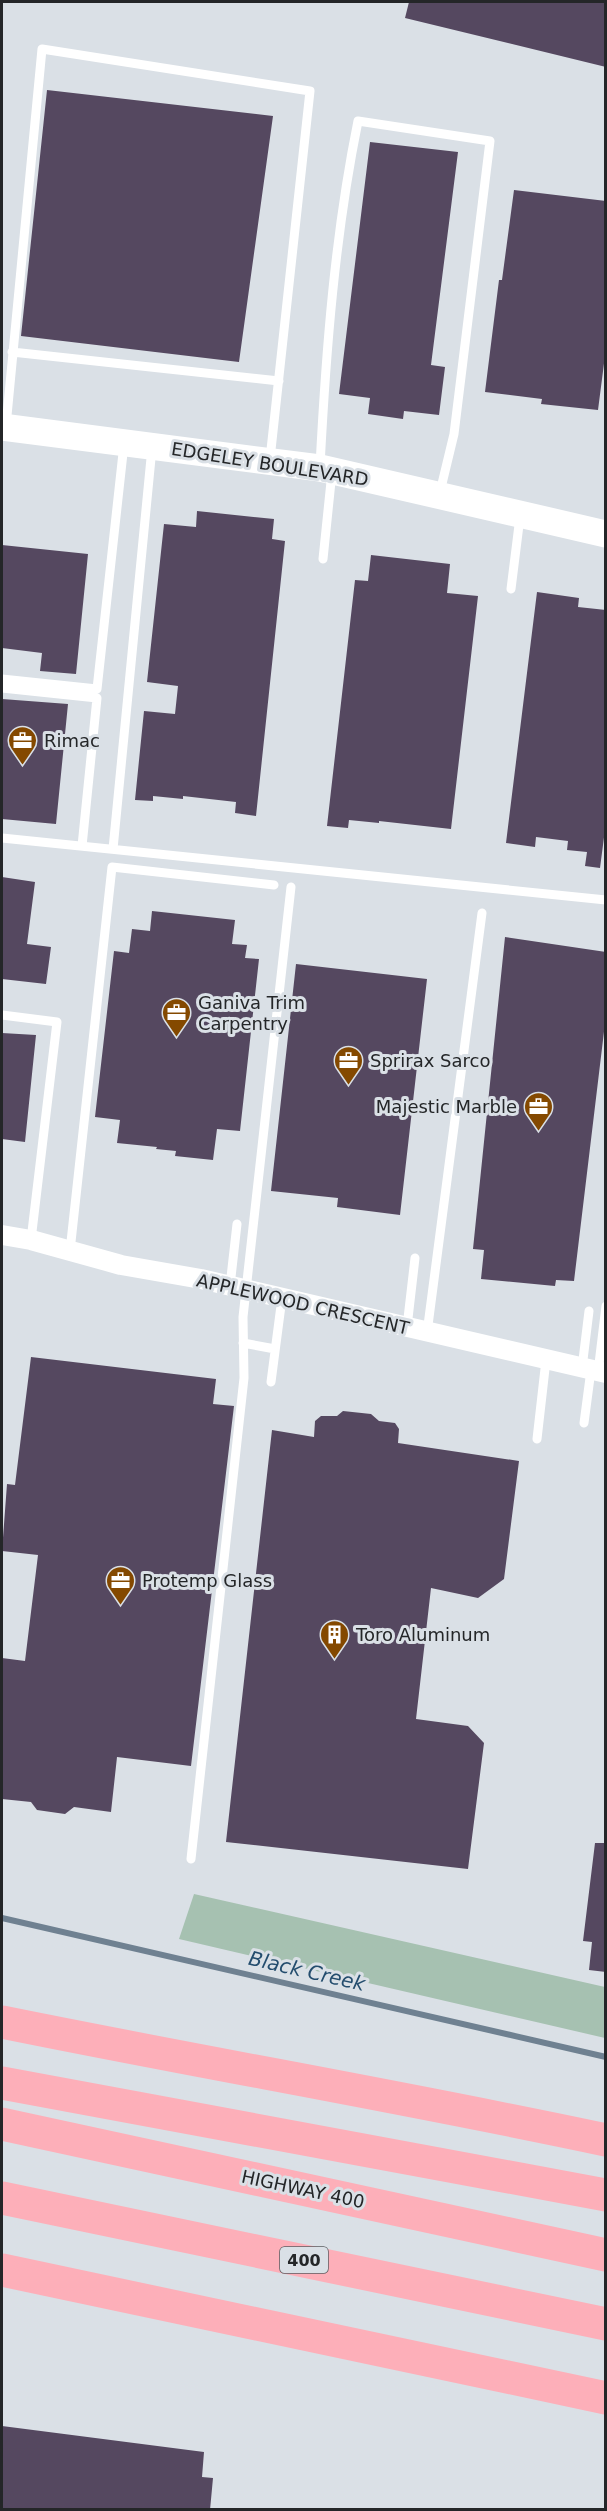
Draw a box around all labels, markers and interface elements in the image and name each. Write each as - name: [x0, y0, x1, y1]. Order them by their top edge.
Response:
- street label: EDGELEY BOULEVARD: [170, 438, 370, 490]
- office icon: Rimac: [7, 724, 39, 766]
- place label: Rimac: [44, 730, 100, 751]
- place label: Ganiva Trim Carpentry: [198, 992, 305, 1034]
- office icon: Ganiva Trim Carpentry: [161, 996, 193, 1038]
- office icon: Sprirax Sarco: [333, 1044, 365, 1086]
- place label: Sprirax Sarco: [370, 1050, 490, 1071]
- office icon: Majestic Marble: [522, 1090, 554, 1132]
- place label: Majestic Marble: [376, 1096, 517, 1117]
- street label: APPLEWOOD CRESCENT: [195, 1269, 412, 1339]
- office icon: Protemp Glass: [105, 1564, 137, 1606]
- place label: Protemp Glass: [142, 1570, 272, 1591]
- building icon: Toro Aluminum: [319, 1618, 351, 1660]
- place label: Toro Aluminum: [355, 1624, 490, 1645]
- water label: Black Creek: [246, 1946, 369, 1996]
- street label: HIGHWAY 400: [240, 2166, 366, 2212]
- road number: 400: [280, 2247, 328, 2273]

